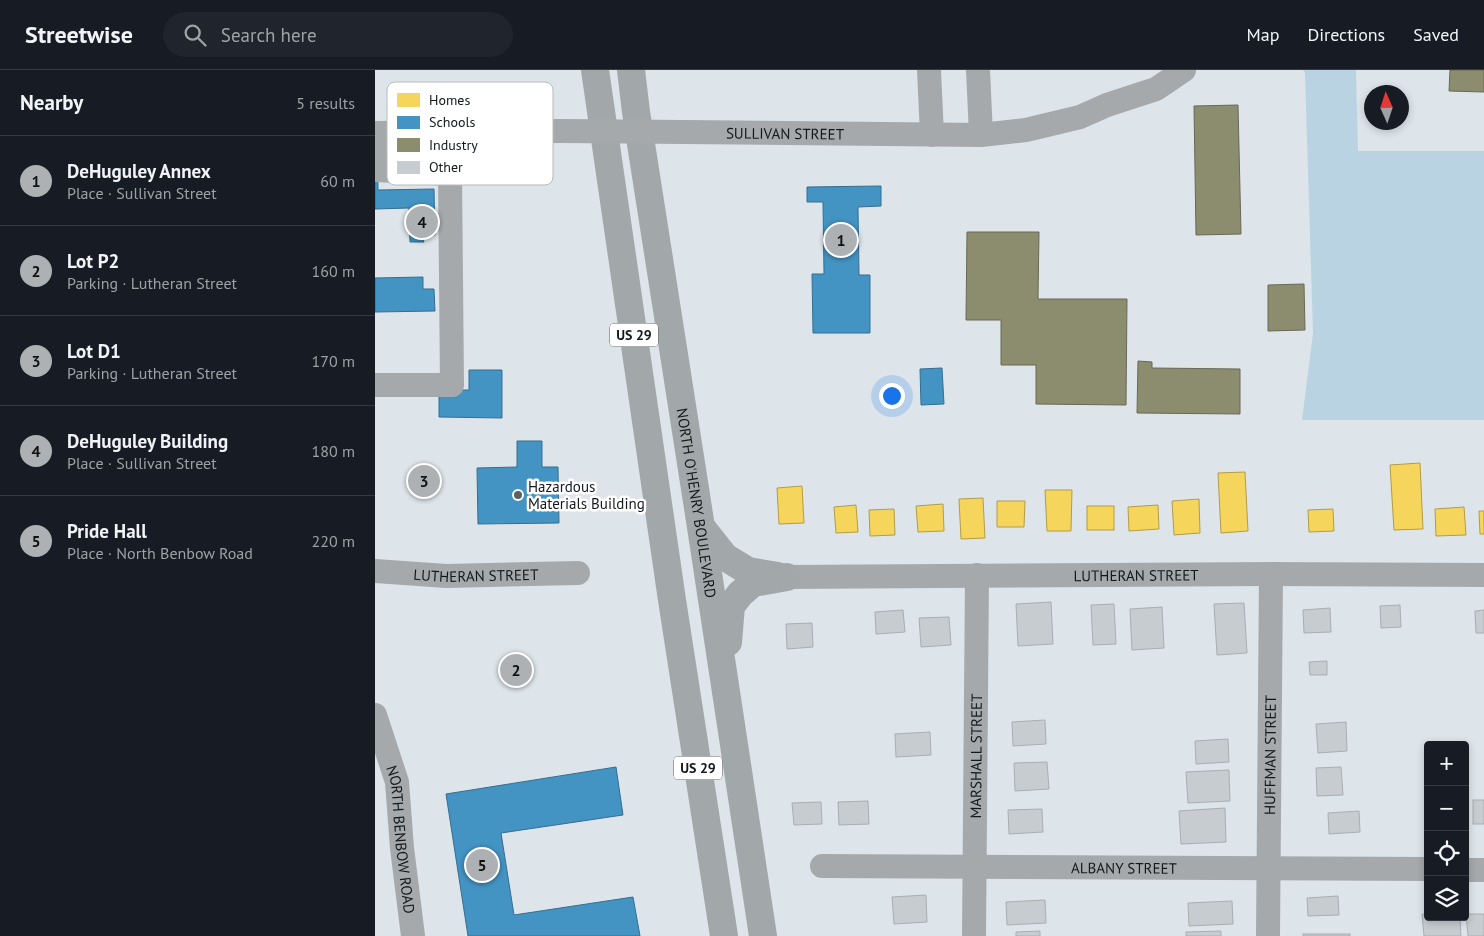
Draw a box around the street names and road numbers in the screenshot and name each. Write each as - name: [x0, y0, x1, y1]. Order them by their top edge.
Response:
- street label: SULLIVAN STREET: [726, 123, 845, 143]
- road number: US 29: [610, 324, 658, 346]
- street label: NORTH O'HENRY BOULEVARD: [673, 407, 721, 599]
- street label: LUTHERAN STREET: [413, 564, 539, 586]
- street label: LUTHERAN STREET: [1073, 565, 1199, 585]
- street label: MARSHALL STREET: [965, 693, 986, 819]
- street label: HUFFMAN STREET: [1260, 694, 1280, 815]
- road number: US 29: [674, 756, 722, 780]
- street label: NORTH BENBOW ROAD: [383, 763, 420, 915]
- street label: ALBANY STREET: [1071, 858, 1178, 877]

